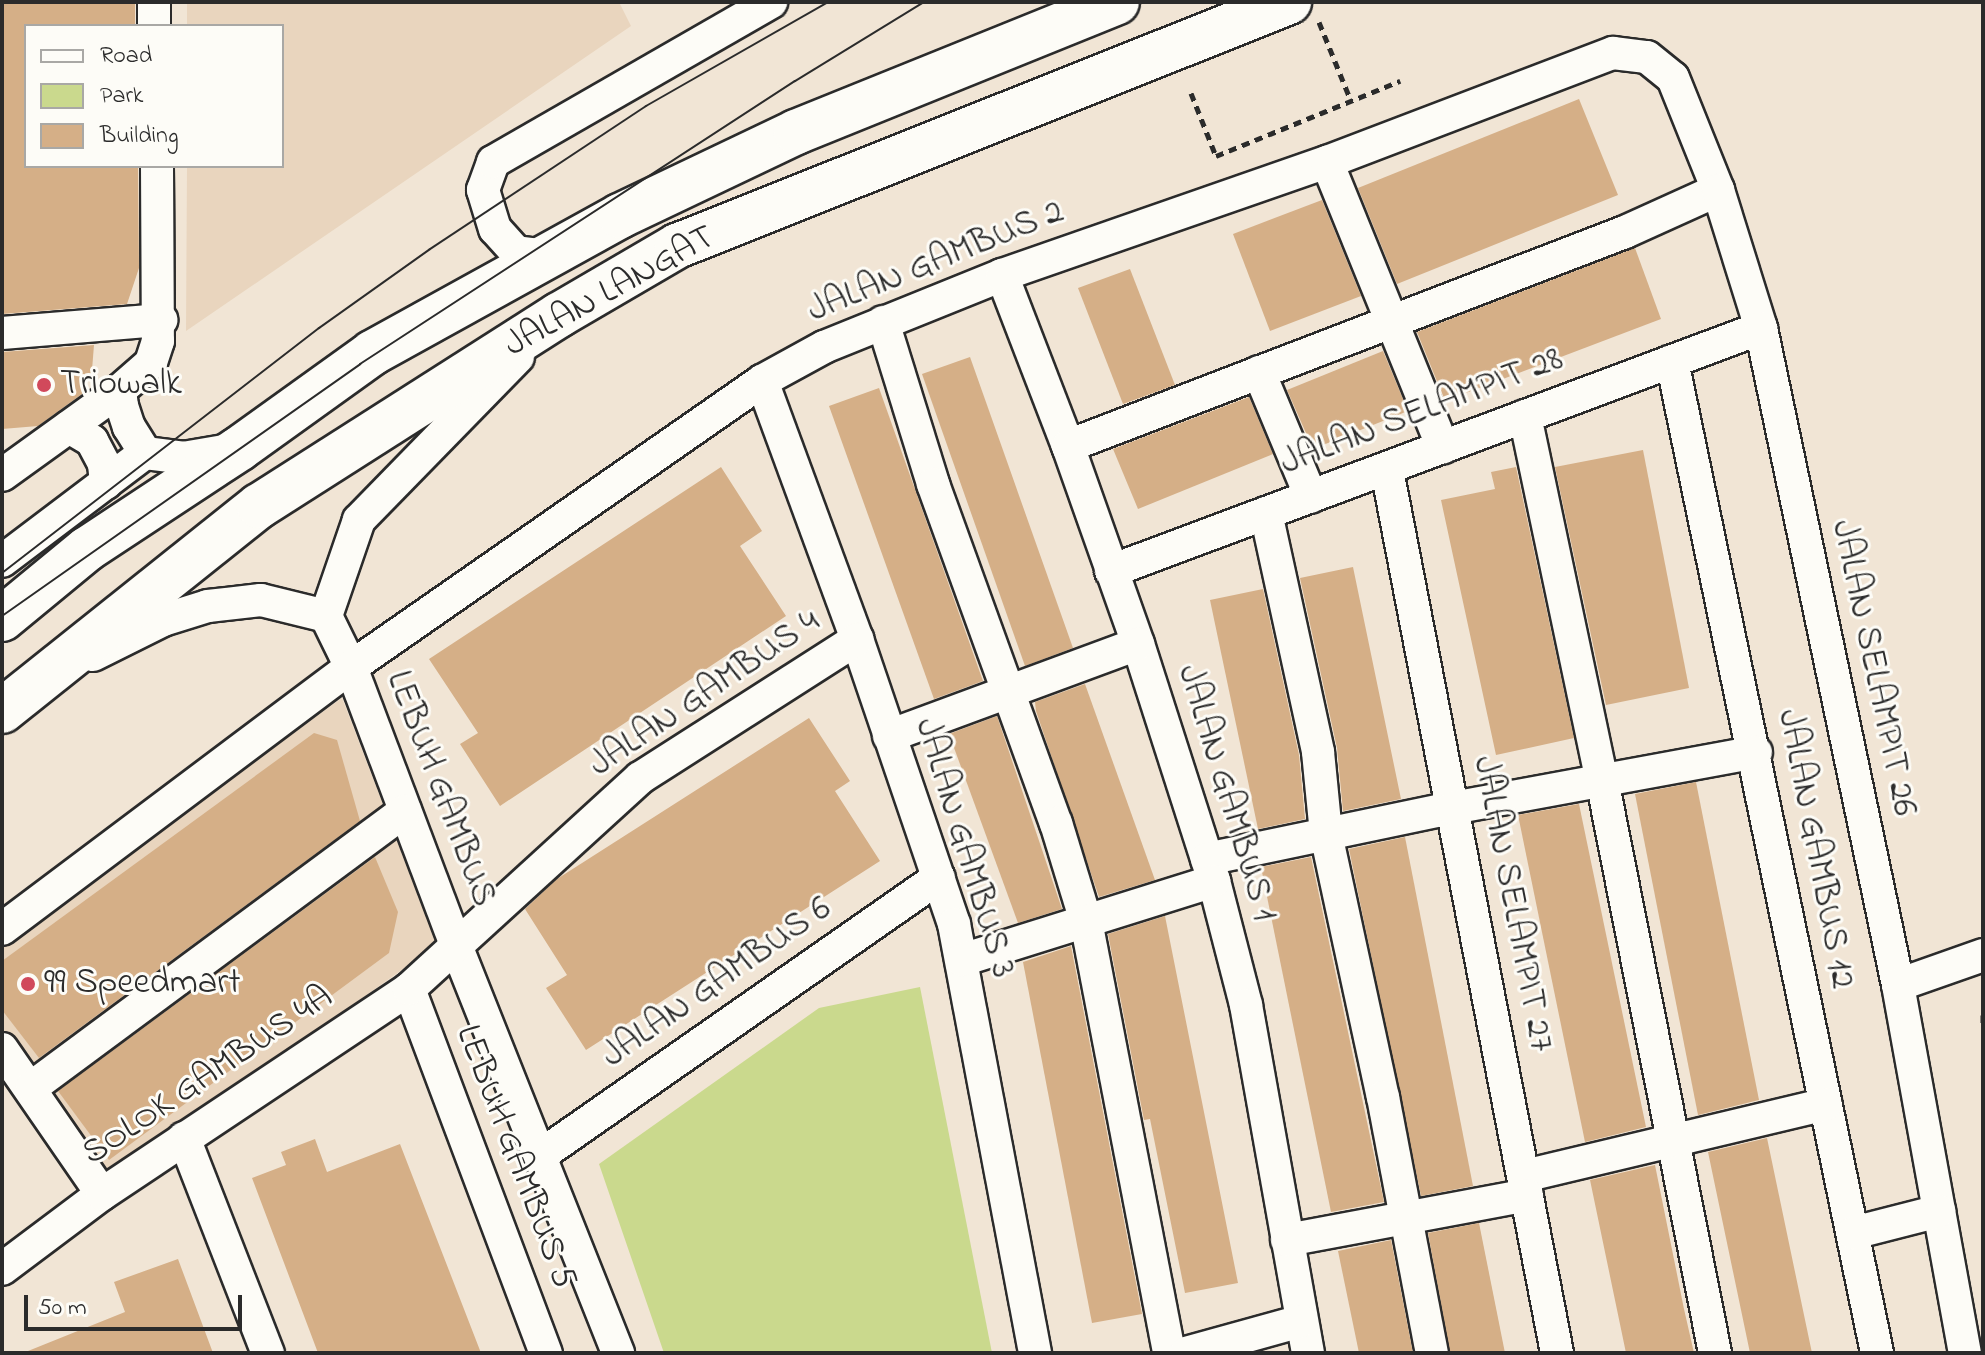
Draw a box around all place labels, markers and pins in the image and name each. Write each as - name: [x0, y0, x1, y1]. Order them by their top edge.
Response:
- place label: Triowalk: [60, 363, 182, 407]
- marker: Triowalk: [35, 376, 53, 394]
- place label: 99 Speedmart: [44, 962, 240, 1006]
- marker: 99 Speedmart: [19, 975, 37, 993]

